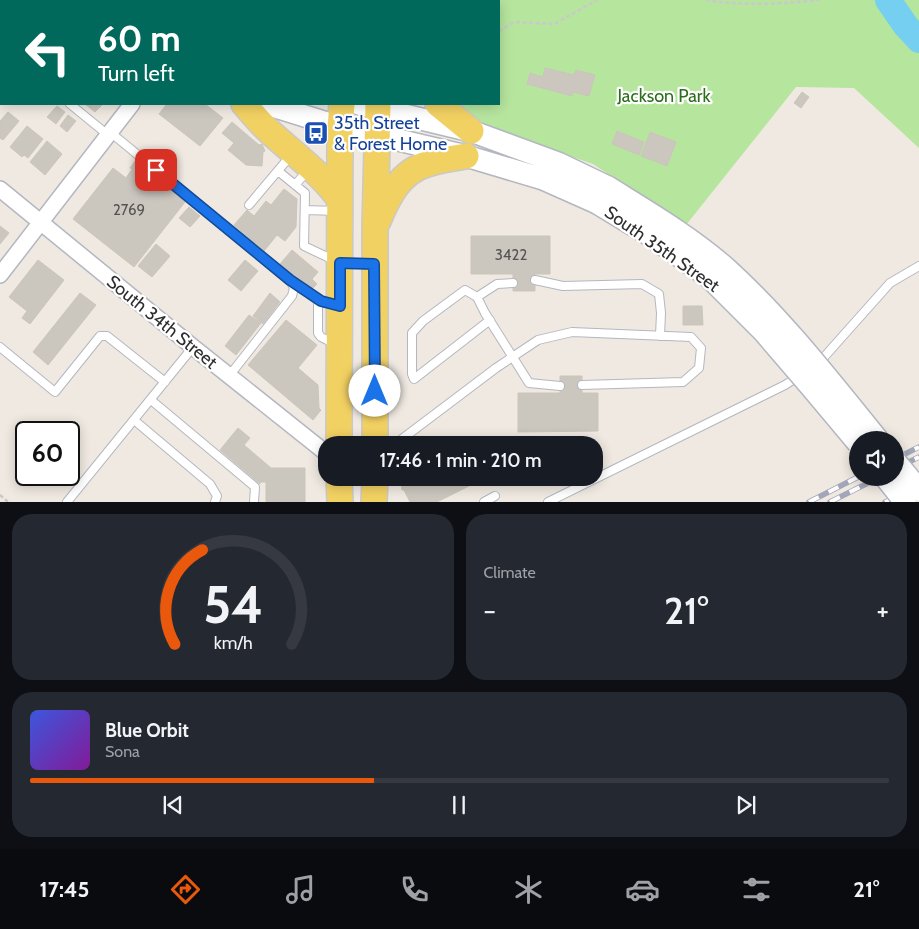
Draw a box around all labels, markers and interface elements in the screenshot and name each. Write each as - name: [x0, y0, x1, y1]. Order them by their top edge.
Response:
- text: 60 m: [98, 17, 181, 60]
- icon: left: [15, 20, 80, 85]
- text: Turn left: [98, 60, 175, 87]
- park label: Jackson Park: [616, 85, 712, 107]
- place label: 35th Street & Forest Home: [334, 112, 447, 155]
- bus stop icon: 35th Street & Forest Home: [303, 120, 329, 146]
- pin: [135, 149, 177, 191]
- icon: arrive: [142, 156, 170, 184]
- house number: 2769: [113, 201, 145, 219]
- street label: South 35th Street: [600, 201, 724, 297]
- house number: 3422: [495, 246, 527, 264]
- street label: South 34th Street: [102, 271, 222, 373]
- position arrow: [348, 364, 400, 416]
- speed limit sign: 60: [15, 421, 80, 486]
- map controls: [849, 431, 904, 486]
- button: sound: [849, 431, 904, 486]
- text: 17:46 · 1 min · 210 m: [379, 449, 542, 472]
- text: Climate: [484, 563, 536, 582]
- text: 54: [203, 573, 263, 636]
- text: 21°: [664, 587, 708, 634]
- text: −: [484, 593, 496, 627]
- text: +: [877, 593, 889, 627]
- text: km/h: [213, 632, 252, 653]
- text: Blue Orbit: [105, 719, 189, 742]
- text: Sona: [105, 742, 140, 761]
- icon: previous: [159, 791, 187, 819]
- icon: pause: [445, 791, 473, 819]
- icon: next: [732, 791, 760, 819]
- icon: directions: [168, 872, 203, 907]
- icon: music: [283, 872, 318, 907]
- icon: phone: [397, 872, 432, 907]
- icon: climate: [511, 872, 546, 907]
- icon: car: [625, 872, 660, 907]
- icon: filters: [739, 872, 774, 907]
- text: 17:45: [40, 876, 89, 903]
- text: 21°: [853, 876, 879, 903]

